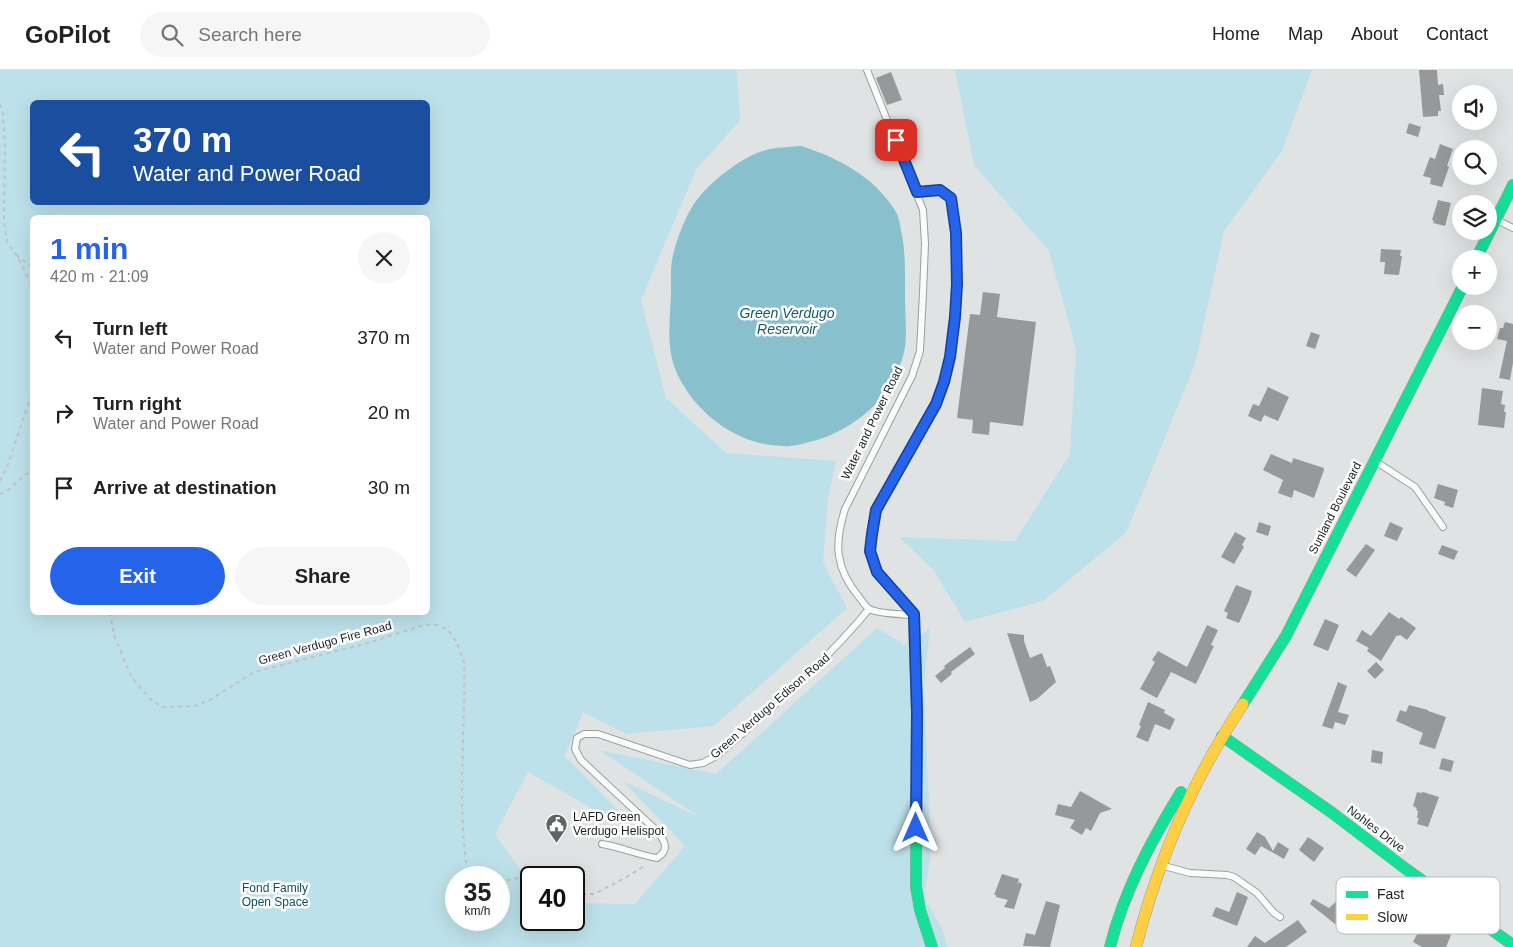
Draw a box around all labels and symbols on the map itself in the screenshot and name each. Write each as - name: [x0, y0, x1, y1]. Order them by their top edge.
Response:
- pin: [875, 119, 917, 161]
- water label: Green Verdugo Reservoir: [739, 305, 835, 337]
- street label: Water and Power Road: [838, 364, 906, 482]
- street label: Sunland Boulevard: [1306, 460, 1364, 556]
- street label: Green Verdugo Fire Road: [257, 618, 393, 668]
- street label: Green Verdugo Edison Road: [708, 650, 832, 762]
- position arrow: [889, 801, 941, 853]
- street label: Nohles Drive: [1344, 803, 1408, 855]
- place label: LAFD Green Verdugo Helispot: [573, 810, 665, 838]
- public building icon: LAFD Green Verdugo Helispot: [545, 812, 569, 843]
- speed limit sign: 40: [520, 866, 585, 931]
- legend: [1336, 877, 1500, 934]
- park label: Fond Family Open Space: [242, 881, 309, 909]
- text: Fast: [1377, 886, 1404, 902]
- text: Slow: [1377, 909, 1408, 925]

